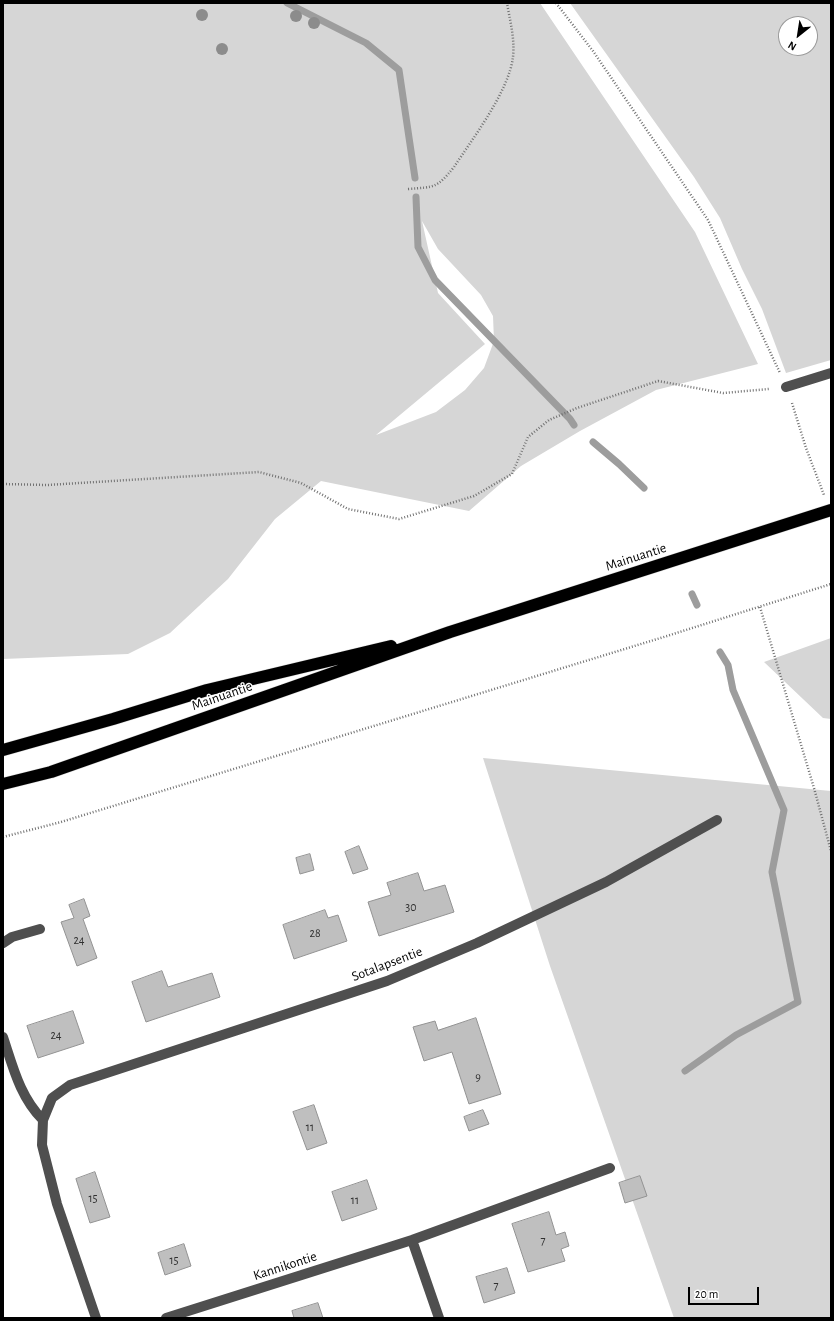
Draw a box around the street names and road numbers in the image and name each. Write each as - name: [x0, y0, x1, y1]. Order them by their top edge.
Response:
- street label: Mainuantie: [603, 539, 669, 575]
- street label: Mainuantie: [189, 678, 255, 714]
- street label: Sotalapsentie: [349, 943, 425, 985]
- street label: Kannikontie: [251, 1248, 319, 1284]

